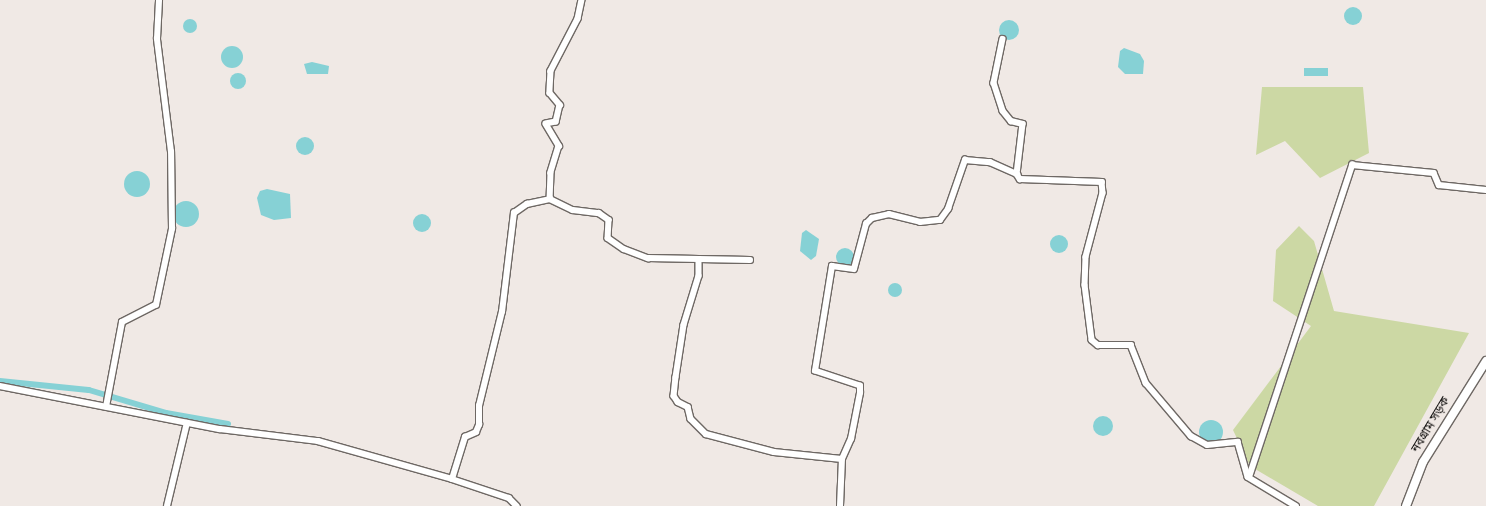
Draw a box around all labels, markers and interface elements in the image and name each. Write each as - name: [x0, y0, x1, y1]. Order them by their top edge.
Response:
- street label: নবগ্রাম সড়ক: [1409, 395, 1453, 455]

